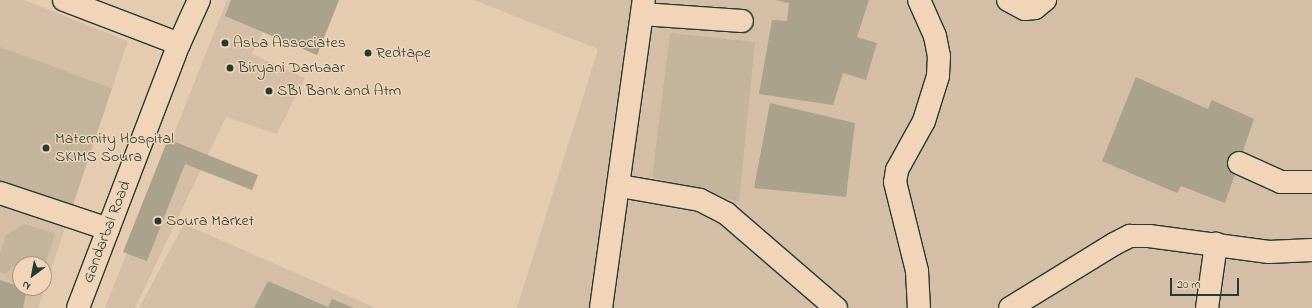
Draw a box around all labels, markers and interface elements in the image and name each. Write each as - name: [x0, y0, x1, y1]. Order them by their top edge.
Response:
- place label: Asba Associates: [233, 33, 346, 53]
- marker: Asba Associates: [220, 38, 230, 48]
- place label: Redtape: [376, 43, 431, 63]
- marker: Redtape: [363, 48, 373, 58]
- place label: Biryani Darbaar: [238, 58, 345, 78]
- marker: Biryani Darbaar: [225, 63, 235, 73]
- place label: SBI Bank and Atm: [277, 81, 401, 101]
- marker: SBI Bank and Atm: [264, 86, 274, 96]
- place label: Maternity Hospital SKIMS Soura: [55, 129, 174, 167]
- marker: Maternity Hospital SKIMS Soura: [40, 142, 52, 154]
- street label: Gandarbal Road: [79, 178, 135, 286]
- place label: Soura Market: [166, 211, 254, 231]
- marker: Soura Market: [153, 216, 163, 226]
- north arrow: [12, 256, 52, 296]
- scale bar: [1172, 270, 1241, 296]
- text: 20 m: [1177, 276, 1200, 294]
- text: N: [19, 277, 34, 294]

